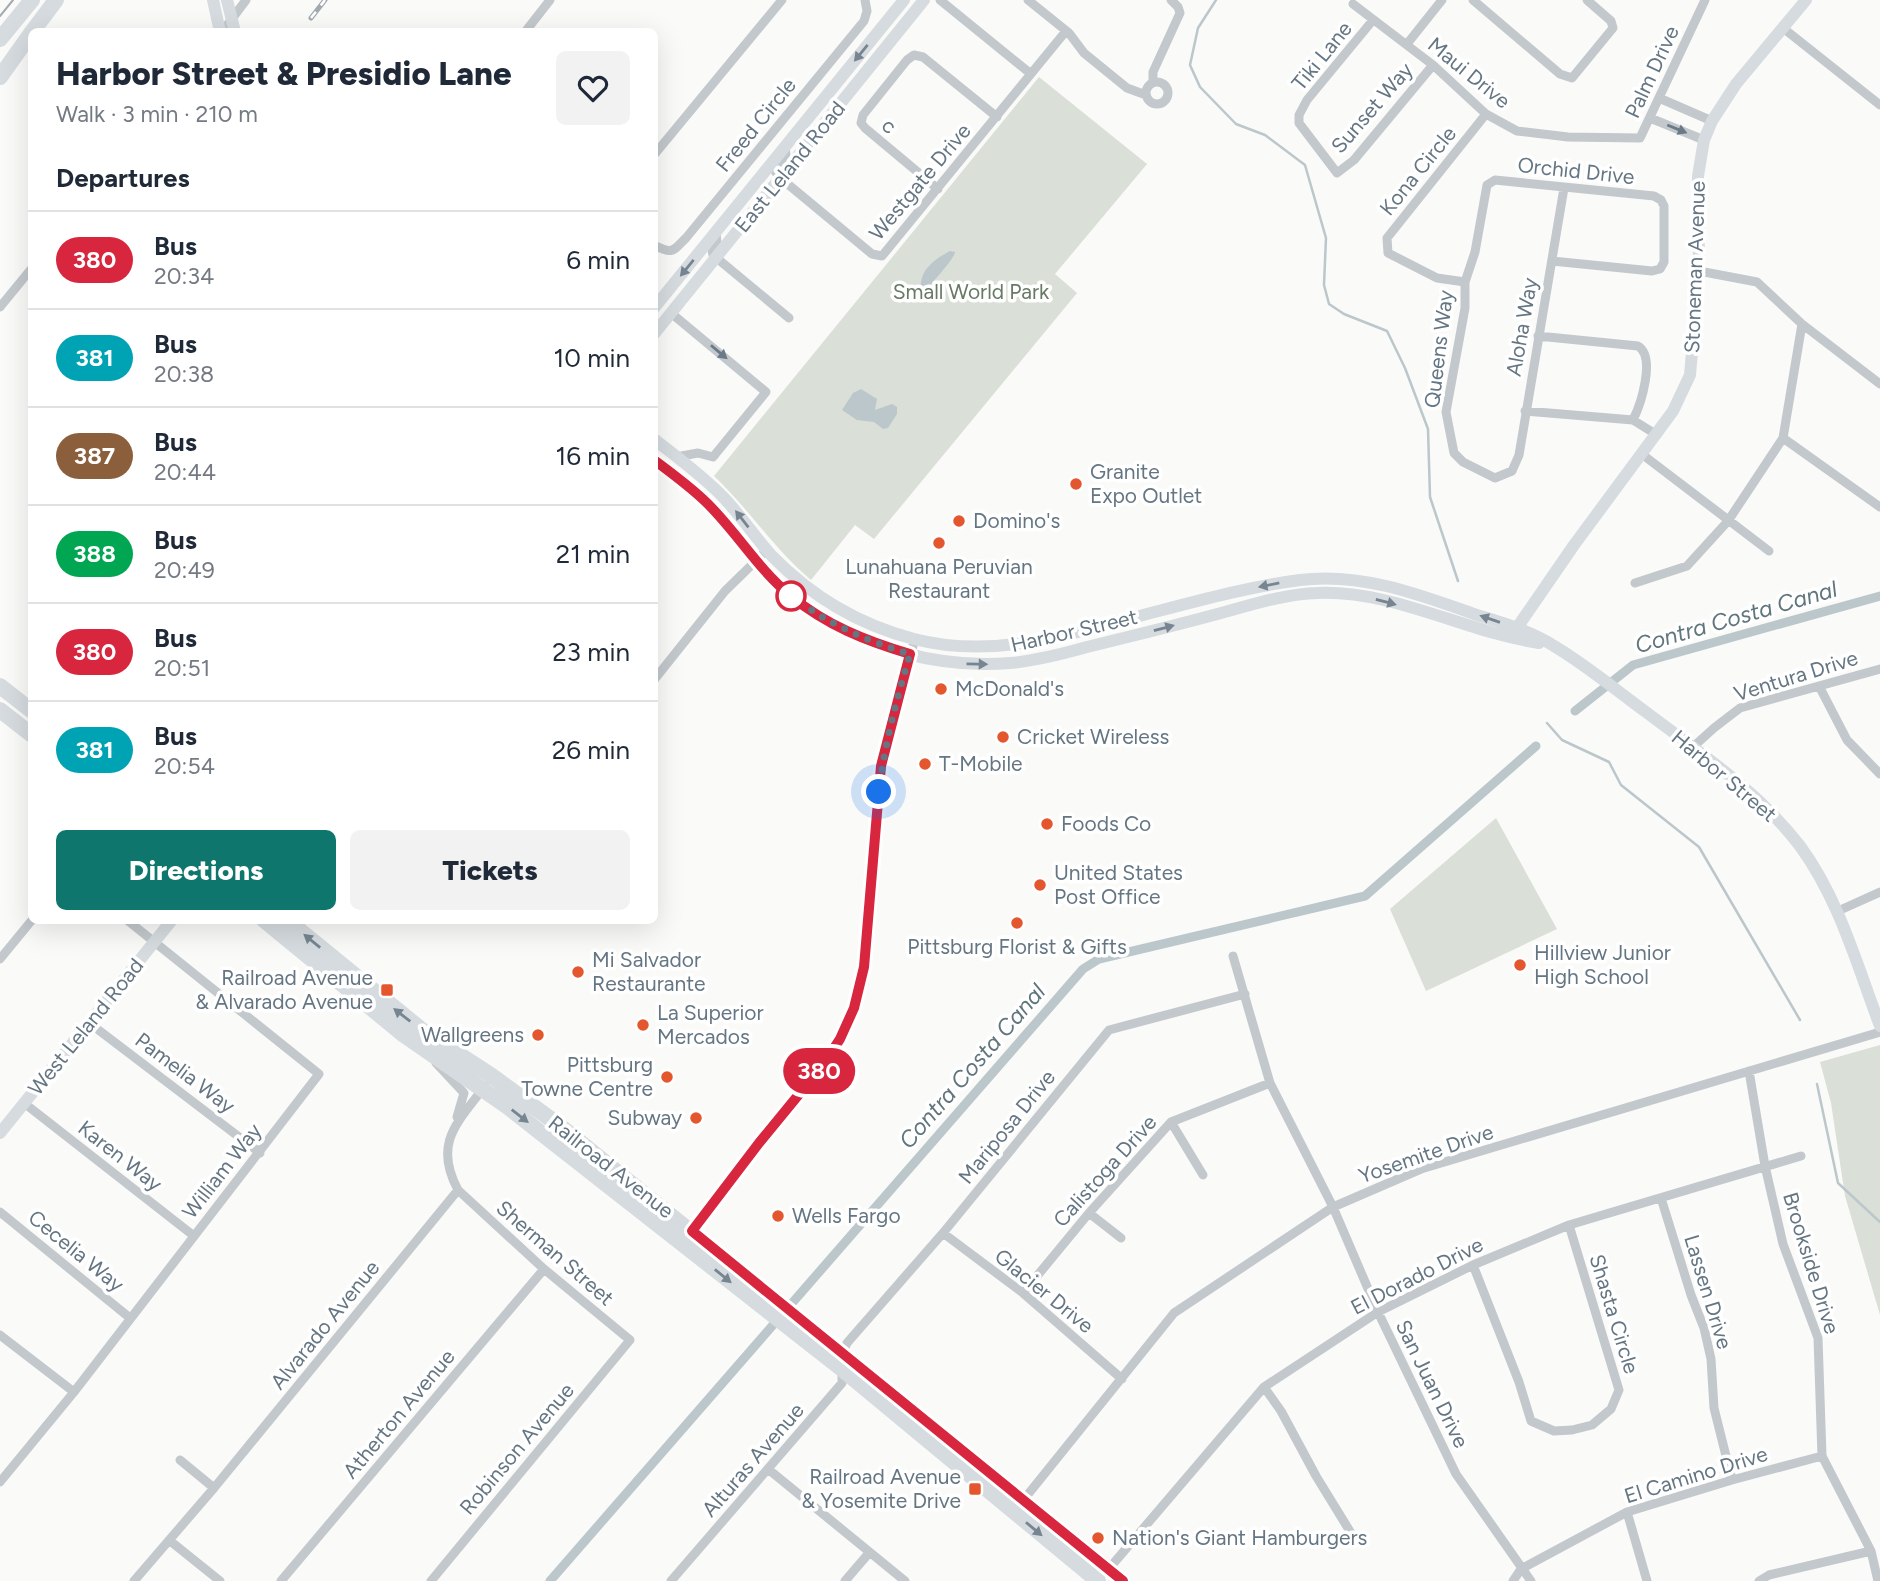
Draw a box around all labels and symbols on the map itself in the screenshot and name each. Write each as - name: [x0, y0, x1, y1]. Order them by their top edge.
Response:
- street label: Tiki Lane: [1286, 16, 1357, 95]
- street label: Palm Drive: [1619, 22, 1684, 122]
- street label: Maui Drive: [1423, 32, 1516, 113]
- one-way arrow: [854, 45, 869, 62]
- street label: Sunset Way: [1326, 57, 1418, 158]
- street label: Freed Circle: [710, 73, 801, 177]
- street label: East Leland Road: [729, 96, 850, 237]
- street label: c: [877, 112, 902, 139]
- street label: Westgate Drive: [864, 118, 976, 245]
- street label: Kona Circle: [1374, 121, 1461, 220]
- one-way arrow: [1667, 123, 1688, 134]
- street label: Orchid Drive: [1516, 152, 1636, 189]
- street label: Stoneman Avenue: [1679, 180, 1710, 354]
- one-way arrow: [680, 260, 695, 277]
- street label: Aloha Way: [1501, 276, 1542, 378]
- park label: Small World Park: [893, 279, 1050, 304]
- street label: Queens Way: [1419, 289, 1458, 409]
- one-way arrow: [709, 345, 727, 360]
- place label: Granite Expo Outlet: [1090, 459, 1202, 508]
- marker: Granite Expo Outlet: [1068, 476, 1084, 492]
- place label: Domino's: [973, 508, 1060, 533]
- one-way arrow: [735, 510, 749, 528]
- marker: Domino's: [951, 513, 967, 529]
- marker: Lunahuana Peruvian Restaurant: [931, 535, 947, 551]
- place label: Lunahuana Peruvian Restaurant: [845, 554, 1033, 603]
- water label: Contra Costa Canal: [1632, 574, 1841, 659]
- one-way arrow: [1258, 580, 1280, 591]
- unlabelled marker: [776, 581, 806, 611]
- one-way arrow: [1375, 597, 1397, 608]
- street label: Harbor Street: [1008, 604, 1140, 657]
- one-way arrow: [1479, 613, 1500, 624]
- one-way arrow: [1153, 622, 1175, 633]
- street label: Ventura Drive: [1731, 645, 1861, 706]
- one-way arrow: [967, 658, 989, 669]
- place label: McDonald's: [955, 676, 1064, 701]
- marker: McDonald's: [933, 681, 949, 697]
- place label: Cricket Wireless: [1017, 724, 1169, 749]
- street label: Harbor Street: [1667, 725, 1782, 827]
- marker: Cricket Wireless: [995, 729, 1011, 745]
- place label: T-Mobile: [939, 751, 1023, 776]
- marker: T-Mobile: [917, 756, 933, 772]
- your location: [861, 774, 896, 809]
- place label: Foods Co: [1061, 811, 1151, 836]
- marker: Foods Co: [1039, 816, 1055, 832]
- place label: United States Post Office: [1054, 860, 1183, 909]
- marker: United States Post Office: [1032, 877, 1048, 893]
- marker: Pittsburg Florist & Gifts: [1009, 915, 1025, 931]
- one-way arrow: [303, 934, 320, 949]
- place label: Pittsburg Florist & Gifts: [907, 934, 1127, 959]
- place label: Hillview Junior High School: [1534, 940, 1671, 989]
- place label: Mi Salvador Restaurante: [592, 947, 706, 996]
- street label: West Leland Road: [23, 953, 148, 1100]
- marker: Hillview Junior High School: [1512, 957, 1528, 973]
- marker: Mi Salvador Restaurante: [570, 964, 586, 980]
- place label: Railroad Avenue & Alvarado Avenue: [196, 965, 373, 1014]
- water label: Contra Costa Canal: [893, 977, 1052, 1154]
- marker: Railroad Avenue & Alvarado Avenue: [379, 982, 395, 998]
- place label: La Superior Mercados: [657, 1000, 764, 1049]
- one-way arrow: [394, 1007, 412, 1022]
- marker: La Superior Mercados: [635, 1017, 651, 1033]
- place label: Wallgreens: [421, 1022, 524, 1047]
- street label: Pamelia Way: [131, 1027, 240, 1118]
- marker: Wallgreens: [530, 1027, 546, 1043]
- line badge: 380: [779, 1048, 859, 1094]
- place label: Pittsburg Towne Centre: [521, 1052, 653, 1101]
- street label: Mariposa Drive: [953, 1065, 1060, 1189]
- marker: Pittsburg Towne Centre: [659, 1069, 675, 1085]
- place label: Subway: [608, 1105, 682, 1130]
- one-way arrow: [511, 1108, 529, 1122]
- street label: Railroad Avenue: [544, 1110, 679, 1223]
- marker: Subway: [688, 1110, 704, 1126]
- street label: Calistoga Drive: [1048, 1110, 1161, 1232]
- street label: Karen Way: [73, 1115, 167, 1196]
- street label: William Way: [177, 1118, 266, 1223]
- street label: Yosemite Drive: [1355, 1119, 1496, 1188]
- street label: Brookside Drive: [1778, 1189, 1845, 1337]
- street label: Sherman Street: [491, 1195, 619, 1310]
- place label: Wells Fargo: [792, 1203, 901, 1228]
- street label: Cecelia Way: [23, 1204, 129, 1297]
- marker: Wells Fargo: [770, 1208, 786, 1224]
- street label: El Dorado Drive: [1347, 1232, 1487, 1320]
- street label: Lassen Drive: [1679, 1232, 1738, 1352]
- street label: Glacier Drive: [990, 1243, 1099, 1338]
- street label: Shasta Circle: [1584, 1251, 1644, 1377]
- street label: Alvarado Avenue: [265, 1255, 384, 1394]
- one-way arrow: [714, 1269, 732, 1284]
- street label: San Juan Drive: [1391, 1316, 1474, 1452]
- street label: Atherton Avenue: [337, 1344, 460, 1483]
- street label: Robinson Avenue: [454, 1378, 579, 1520]
- street label: Alturas Avenue: [697, 1398, 809, 1522]
- street label: El Camino Drive: [1621, 1441, 1771, 1508]
- place label: Railroad Avenue & Yosemite Drive: [802, 1464, 961, 1513]
- marker: Railroad Avenue & Yosemite Drive: [967, 1481, 983, 1497]
- one-way arrow: [1025, 1521, 1042, 1536]
- place label: Nation's Giant Hamburgers: [1112, 1525, 1367, 1550]
- marker: Nation's Giant Hamburgers: [1090, 1530, 1106, 1546]

